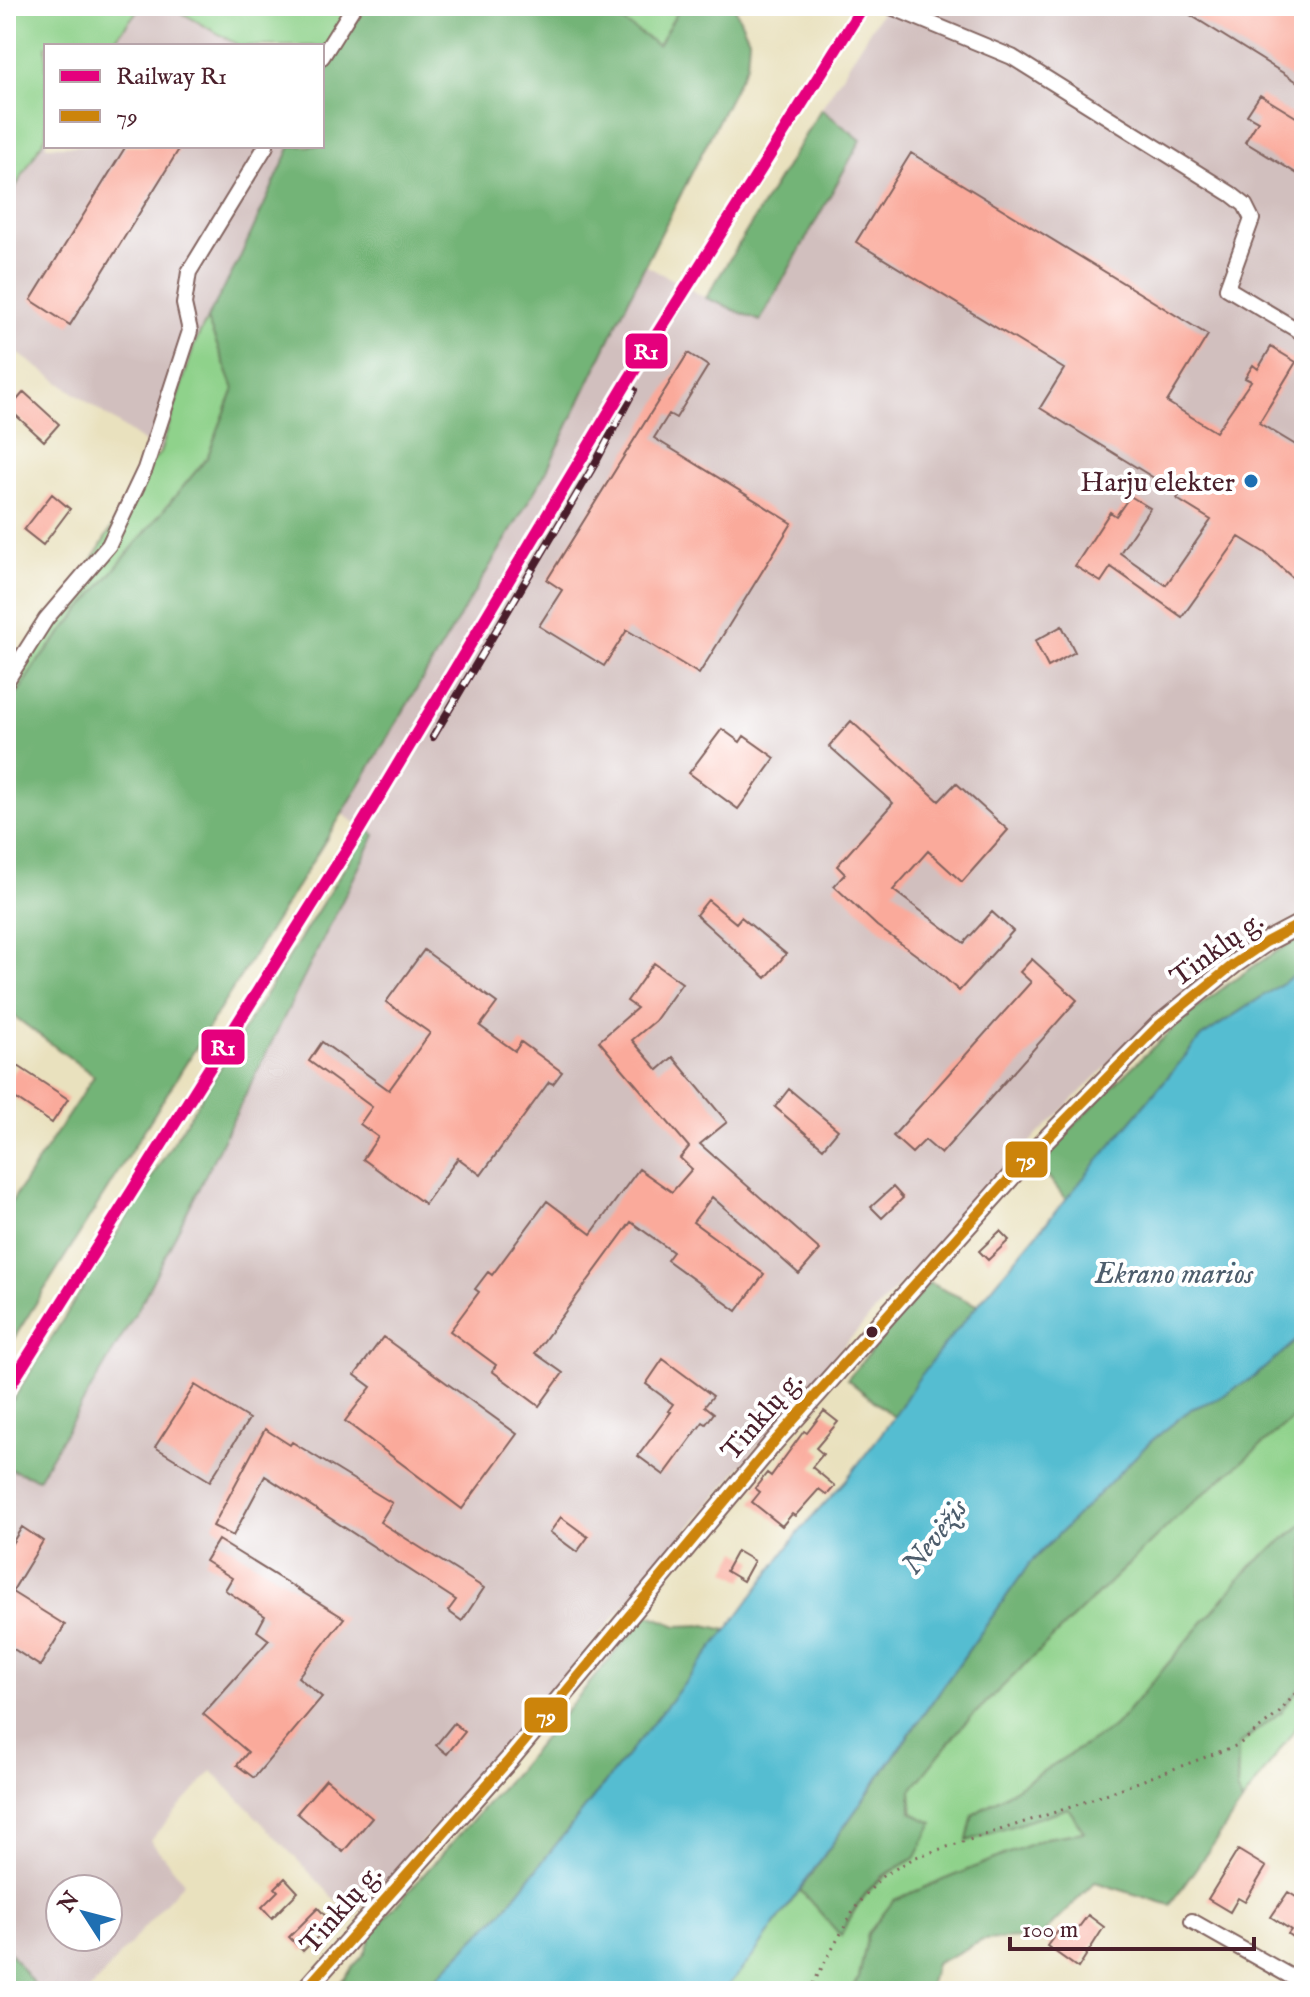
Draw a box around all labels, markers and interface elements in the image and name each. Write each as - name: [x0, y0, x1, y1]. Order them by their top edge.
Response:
- legend: [44, 44, 324, 148]
- text: Railway R1: [116, 62, 227, 93]
- text: 79: [116, 102, 138, 133]
- line badge: R1: [624, 332, 669, 370]
- text: R1: [634, 339, 658, 367]
- place label: Harju elekter: [1080, 466, 1235, 501]
- marker: Harju elekter: [1242, 472, 1260, 490]
- street label: Tinklų g.: [1164, 904, 1271, 996]
- line badge: R1: [200, 1028, 246, 1066]
- text: R1: [211, 1035, 235, 1063]
- line badge: 79: [1004, 1140, 1049, 1179]
- text: 79: [1016, 1147, 1036, 1175]
- water label: Ekrano marios: [1094, 1256, 1254, 1294]
- unlabelled marker: [864, 1324, 880, 1340]
- street label: Tinklų g.: [715, 1365, 811, 1468]
- water label: Nevėžis: [894, 1491, 978, 1583]
- line badge: 79: [523, 1696, 569, 1734]
- text: 79: [536, 1703, 556, 1731]
- street label: Tinklų g.: [294, 1858, 390, 1961]
- north arrow: [44, 1873, 124, 1953]
- text: N: [52, 1886, 86, 1919]
- scale bar: [1010, 1901, 1254, 1951]
- text: 100 m: [1022, 1915, 1078, 1946]

